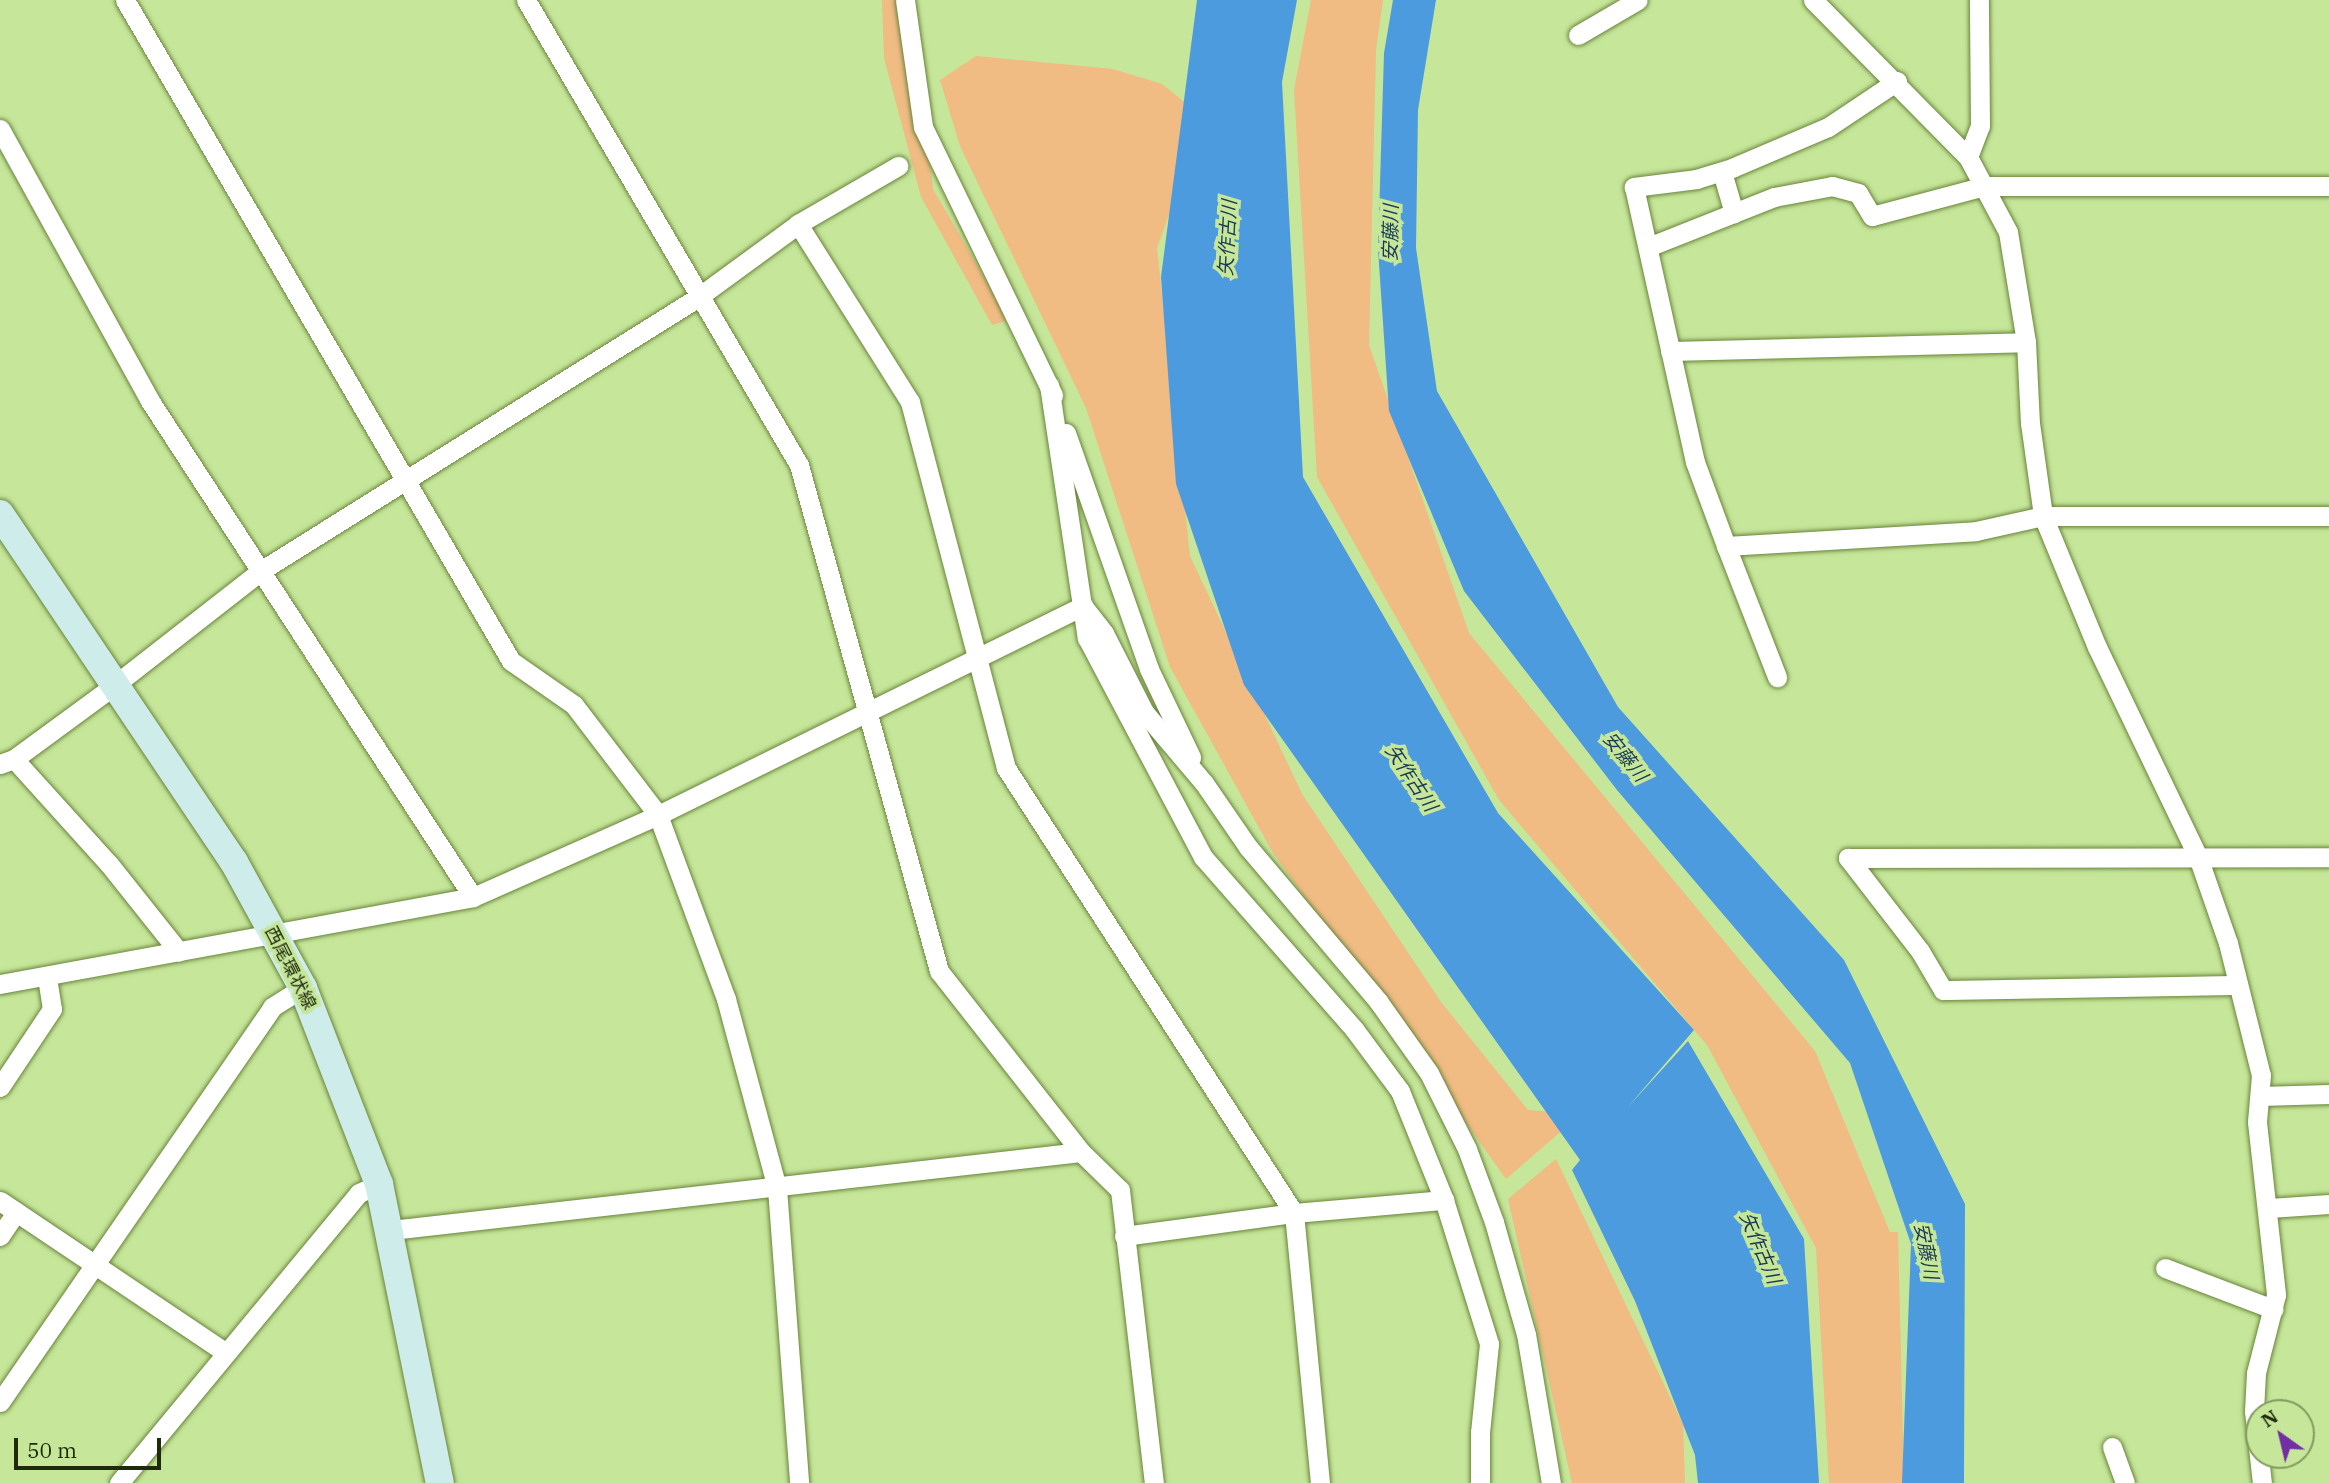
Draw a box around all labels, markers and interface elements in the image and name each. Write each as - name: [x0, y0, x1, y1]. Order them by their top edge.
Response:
- water label: 矢作古川: [1215, 199, 1241, 277]
- water label: 安藤川: [1379, 204, 1403, 262]
- water label: 安藤川: [1598, 728, 1652, 786]
- water label: 矢作古川: [1380, 740, 1442, 816]
- street label: 西尾環状線: [260, 923, 320, 1013]
- water label: 矢作古川: [1735, 1209, 1785, 1287]
- water label: 安藤川: [1909, 1221, 1943, 1281]
- north arrow: [2245, 1399, 2315, 1469]
- text: N: [2256, 1404, 2282, 1432]
- scale bar: [18, 1424, 164, 1468]
- text: 50 m: [27, 1436, 77, 1464]

